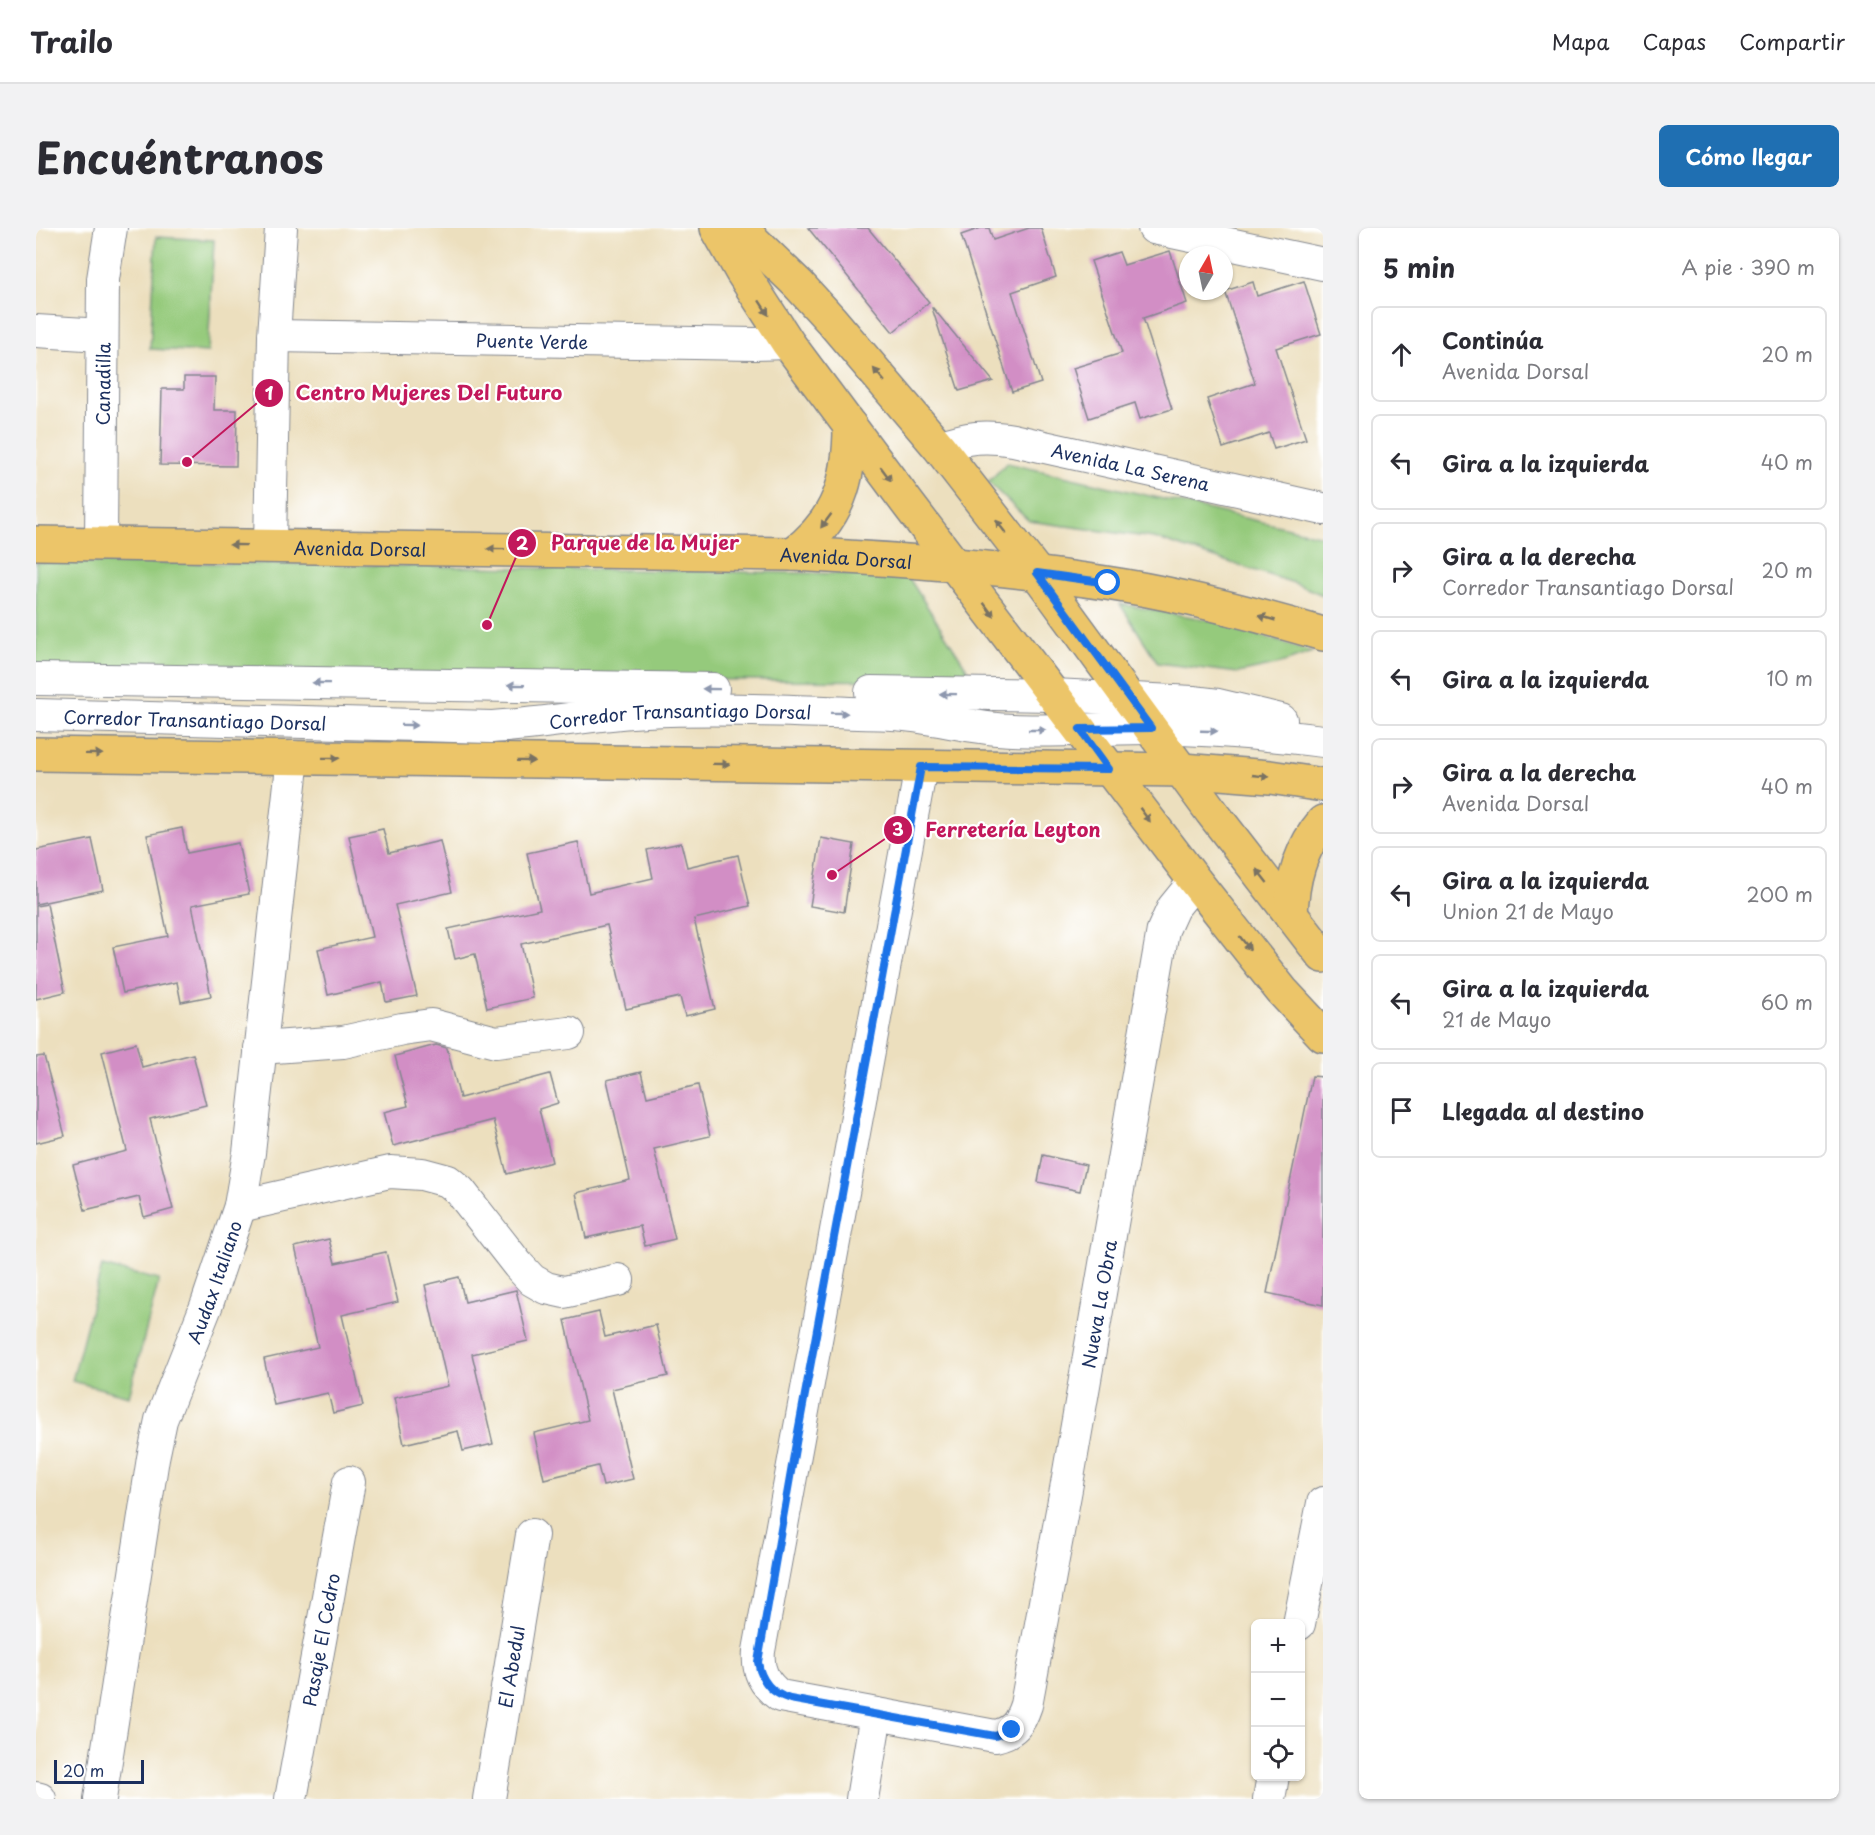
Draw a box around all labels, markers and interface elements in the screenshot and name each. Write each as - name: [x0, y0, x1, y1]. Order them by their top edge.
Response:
- text: Trailo: [30, 20, 113, 63]
- text: Mapa: [1552, 25, 1610, 57]
- text: Capas: [1643, 25, 1706, 57]
- text: Compartir: [1739, 25, 1845, 57]
- text: Encuéntranos: [36, 125, 324, 188]
- button: Cómo llegar: [1659, 125, 1839, 187]
- north arrow: [1179, 246, 1233, 300]
- text: 5 min: [1383, 248, 1455, 287]
- text: A pie · 390 m: [1681, 252, 1815, 282]
- one-way arrow: [759, 299, 770, 316]
- text: Continúa: [1442, 323, 1544, 356]
- street label: Puente Verde: [475, 326, 589, 355]
- icon: ahead: [1385, 338, 1418, 371]
- text: 20 m: [1761, 339, 1813, 369]
- street label: Canadilla: [88, 342, 116, 426]
- text: Avenida Dorsal: [1442, 356, 1589, 386]
- one-way arrow: [873, 368, 886, 383]
- callout: Centro Mujeres Del Futuro: [254, 374, 575, 412]
- text: Centro Mujeres Del Futuro: [296, 377, 563, 407]
- text: 1: [265, 379, 274, 406]
- street label: Avenida La Serena: [1049, 435, 1213, 497]
- icon: left: [1385, 446, 1418, 479]
- text: Gira a la izquierda: [1442, 446, 1649, 479]
- text: 40 m: [1761, 447, 1813, 477]
- one-way arrow: [880, 466, 892, 482]
- one-way arrow: [820, 513, 832, 529]
- one-way arrow: [995, 520, 1007, 535]
- callout: Parque de la Mujer: [507, 524, 753, 562]
- text: Parque de la Mujer: [551, 527, 740, 557]
- text: 2: [516, 529, 529, 556]
- street label: Avenida Dorsal: [294, 533, 426, 562]
- text: Gira a la derecha: [1442, 539, 1636, 572]
- one-way arrow: [229, 540, 248, 549]
- street label: Avenida Dorsal: [779, 540, 913, 575]
- one-way arrow: [487, 544, 506, 554]
- icon: right: [1385, 554, 1418, 587]
- text: 20 m: [1761, 555, 1813, 585]
- route start: [1094, 569, 1120, 595]
- text: Corredor Transantiago Dorsal: [1442, 572, 1734, 602]
- one-way arrow: [982, 602, 995, 618]
- one-way arrow: [1258, 613, 1276, 622]
- icon: left: [1385, 662, 1418, 695]
- text: Gira a la izquierda: [1442, 662, 1649, 695]
- text: 10 m: [1766, 663, 1813, 693]
- one-way arrow: [311, 678, 330, 687]
- one-way arrow: [506, 680, 525, 690]
- one-way arrow: [701, 684, 720, 694]
- one-way arrow: [938, 689, 957, 698]
- street label: Corredor Transantiago Dorsal: [547, 696, 812, 735]
- street label: Corredor Transantiago Dorsal: [63, 702, 327, 736]
- one-way arrow: [829, 708, 848, 718]
- one-way arrow: [400, 720, 419, 730]
- one-way arrow: [1028, 725, 1047, 735]
- one-way arrow: [1200, 726, 1219, 735]
- one-way arrow: [85, 750, 104, 759]
- one-way arrow: [322, 753, 341, 763]
- text: Gira a la derecha: [1442, 755, 1636, 788]
- one-way arrow: [517, 756, 536, 766]
- one-way arrow: [712, 759, 731, 769]
- icon: right: [1385, 770, 1418, 803]
- text: 40 m: [1761, 771, 1813, 801]
- one-way arrow: [1252, 772, 1271, 781]
- text: Avenida Dorsal: [1442, 788, 1589, 818]
- one-way arrow: [1139, 807, 1151, 823]
- callout: Ferretería Leyton: [883, 811, 1113, 849]
- text: Ferretería Leyton: [925, 814, 1101, 844]
- text: 3: [892, 815, 904, 842]
- text: Gira a la izquierda: [1442, 863, 1649, 896]
- one-way arrow: [1256, 869, 1268, 884]
- icon: left: [1385, 878, 1418, 911]
- text: 200 m: [1746, 879, 1813, 909]
- text: Union 21 de Mayo: [1442, 896, 1614, 926]
- one-way arrow: [1238, 935, 1251, 951]
- text: Gira a la izquierda: [1442, 971, 1649, 1004]
- icon: left: [1385, 986, 1418, 1019]
- text: 60 m: [1761, 987, 1813, 1017]
- text: 21 de Mayo: [1442, 1004, 1551, 1034]
- icon: arrive: [1385, 1094, 1418, 1127]
- text: Llegada al destino: [1442, 1094, 1644, 1127]
- street label: Audax Italiano: [179, 1217, 248, 1347]
- street label: Nueva La Obra: [1074, 1237, 1123, 1370]
- street label: Pasaje El Cedro: [295, 1571, 346, 1709]
- map controls: [1251, 1619, 1305, 1781]
- button: +: [1251, 1619, 1305, 1673]
- street label: El Abedul: [491, 1624, 531, 1710]
- button: −: [1251, 1673, 1305, 1727]
- route end: [998, 1716, 1024, 1742]
- button: locate: [1251, 1727, 1305, 1781]
- scale bar: [54, 1757, 144, 1784]
- text: 20 m: [63, 1758, 104, 1782]

